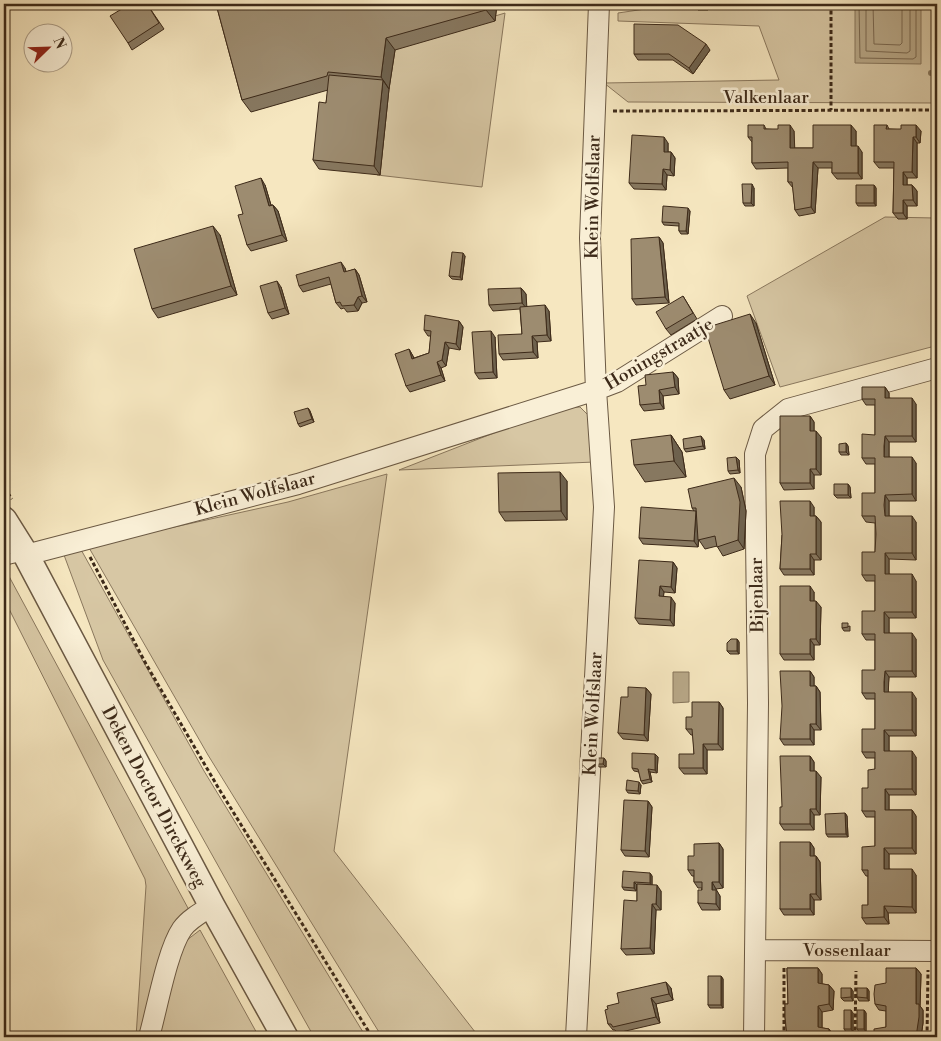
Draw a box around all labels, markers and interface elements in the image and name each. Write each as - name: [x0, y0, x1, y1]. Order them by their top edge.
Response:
- north arrow: [22, 22, 72, 72]
- text: N: [49, 35, 69, 52]
- street label: Valkenlaar: [722, 86, 809, 109]
- street label: Klein Wolfslaar: [580, 134, 606, 259]
- street label: Honingstraatje: [600, 312, 718, 396]
- street label: Klein Wolfslaar: [192, 467, 318, 521]
- street label: Bijenlaar: [745, 557, 769, 634]
- street label: Klein Wolfslaar: [578, 651, 608, 777]
- street label: Deken Doctor Dirckxweg: [96, 702, 212, 892]
- street label: Vossenlaar: [802, 939, 891, 962]

